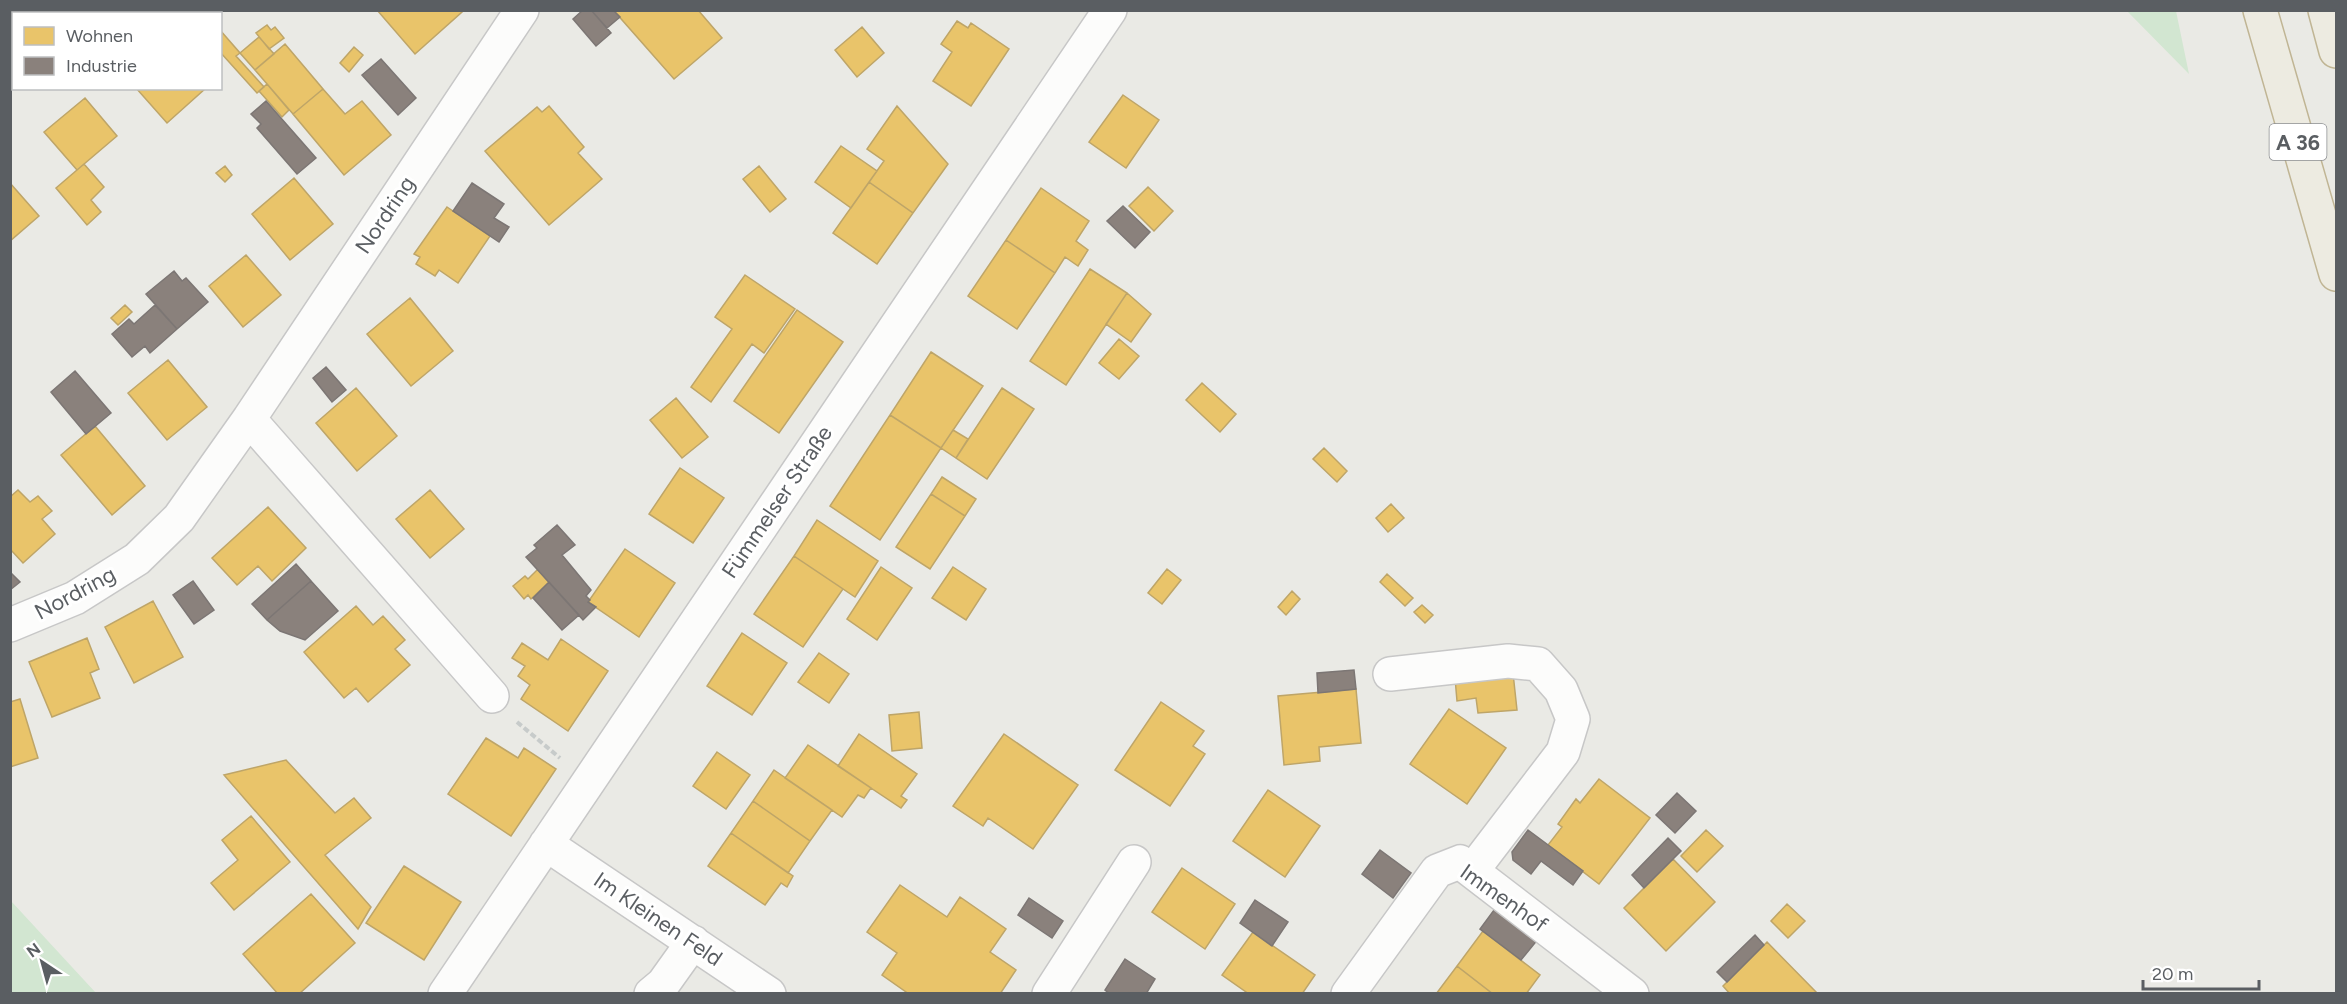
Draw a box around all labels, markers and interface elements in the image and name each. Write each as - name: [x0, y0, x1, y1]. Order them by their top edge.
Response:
- legend: [12, 12, 222, 90]
- text: Wohnen: [66, 25, 133, 47]
- text: Industrie: [66, 55, 137, 77]
- road number: A 36: [2270, 124, 2326, 160]
- street label: Nordring: [349, 171, 421, 259]
- street label: Fümmelser Straße: [716, 421, 838, 583]
- street label: Nordring: [30, 560, 120, 626]
- street label: Immenhof: [1455, 858, 1554, 938]
- street label: Im Kleinen Feld: [589, 866, 727, 972]
- north arrow: [12, 932, 72, 992]
- text: N: [23, 939, 44, 962]
- scale bar: [2143, 953, 2258, 991]
- text: 20 m: [2152, 963, 2193, 985]

